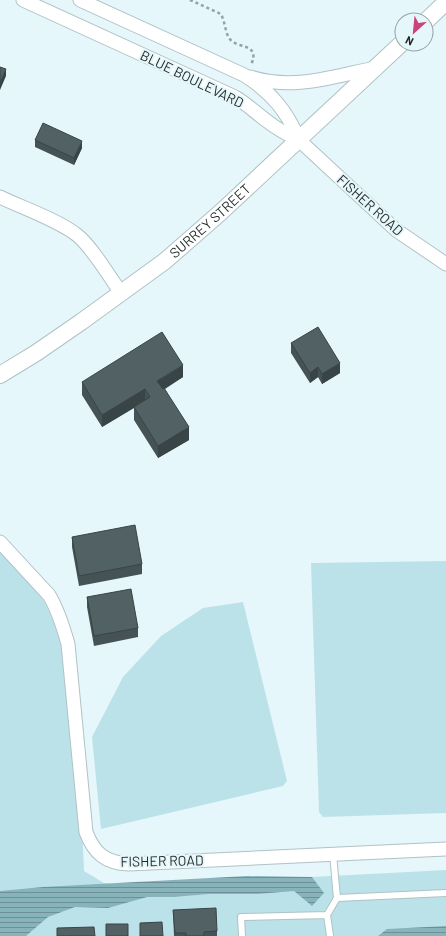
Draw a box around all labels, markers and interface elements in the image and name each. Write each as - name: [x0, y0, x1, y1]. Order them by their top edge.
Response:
- north arrow: [394, 12, 434, 52]
- text: N: [403, 34, 415, 49]
- street label: BLUE BOULEVARD: [138, 46, 247, 111]
- street label: FISHER ROAD: [334, 170, 407, 239]
- street label: SURREY STREET: [166, 180, 254, 261]
- street label: FISHER ROAD: [120, 851, 204, 870]

